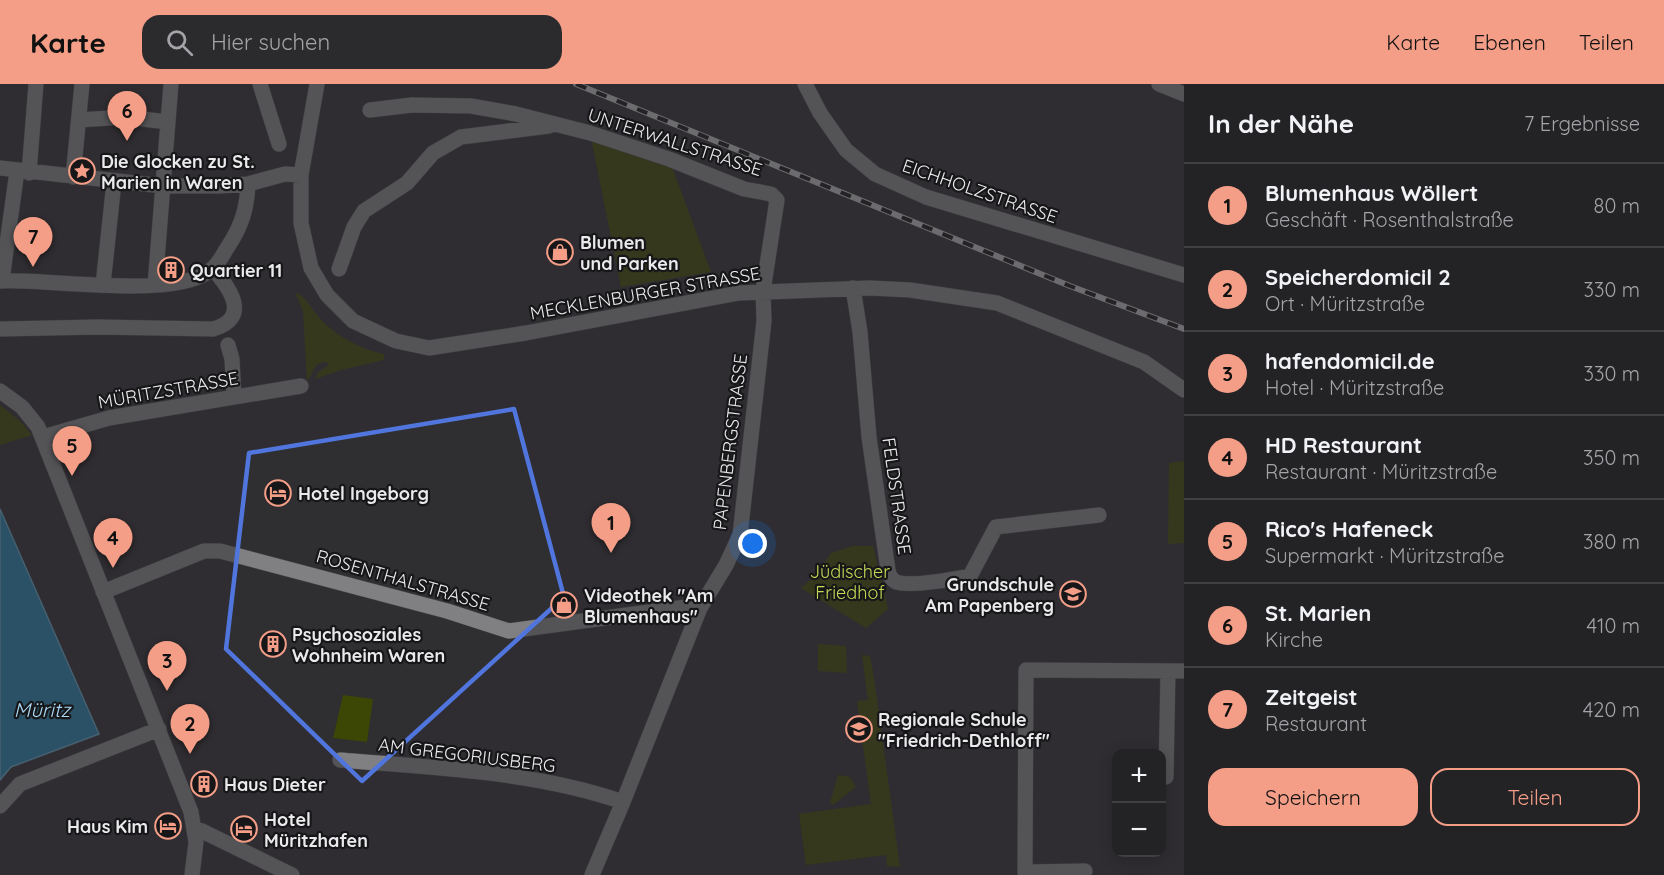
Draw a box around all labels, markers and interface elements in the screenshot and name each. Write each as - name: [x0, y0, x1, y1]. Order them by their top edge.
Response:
- search box: [142, 15, 562, 69]
- text: Karte: [30, 25, 106, 60]
- icon: search: [163, 26, 196, 59]
- text: Hier suchen: [211, 28, 330, 56]
- text: Karte: [1386, 29, 1440, 55]
- text: Ebenen: [1473, 29, 1546, 55]
- text: Teilen: [1579, 29, 1634, 55]
- pin: 6: [108, 92, 146, 141]
- street label: UNTERWALLSTRASSE: [585, 103, 765, 181]
- text: In der Nähe: [1208, 107, 1354, 140]
- text: 7 Ergebnisse: [1524, 111, 1640, 136]
- place label: Die Glocken zu St. Marien in Waren: [101, 150, 255, 194]
- street label: EICHHOLZSTRASSE: [899, 154, 1061, 228]
- place icon: Die Glocken zu St. Marien in Waren: [67, 156, 97, 186]
- text: Blumenhaus Wöllert: [1265, 179, 1478, 207]
- text: 1: [1224, 193, 1231, 218]
- text: 80 m: [1594, 193, 1640, 218]
- text: Geschäft · Rosenthalstraße: [1265, 207, 1514, 232]
- pin: 7: [14, 218, 52, 267]
- place label: Blumen und Parken: [580, 231, 679, 275]
- shop icon: Blumen und Parken: [545, 237, 575, 267]
- building icon: Quartier 11: [156, 255, 186, 285]
- place label: Quartier 11: [190, 259, 282, 282]
- street label: MECKLENBURGER STRASSE: [528, 261, 762, 325]
- text: Speicherdomicil 2: [1265, 263, 1451, 291]
- text: 2: [1222, 277, 1233, 302]
- text: 330 m: [1583, 277, 1640, 302]
- text: Ort · Müritzstraße: [1265, 291, 1425, 316]
- text: hafendomicil.de: [1265, 347, 1435, 375]
- street label: PAPENBERGSTRASSE: [708, 353, 752, 531]
- text: 3: [1222, 361, 1233, 386]
- text: 330 m: [1583, 361, 1640, 386]
- street label: MÜRITZSTRASSE: [96, 366, 240, 414]
- text: Hotel · Müritzstraße: [1265, 375, 1444, 400]
- pin: 5: [52, 426, 92, 476]
- text: HD Restaurant: [1265, 431, 1422, 459]
- street label: FELDSTRASSE: [877, 436, 917, 556]
- text: 4: [1222, 445, 1233, 470]
- text: 350 m: [1583, 445, 1640, 470]
- text: Restaurant · Müritzstraße: [1265, 459, 1497, 484]
- hotel icon: Hotel Ingeborg: [263, 478, 293, 508]
- place label: Hotel Ingeborg: [298, 482, 429, 505]
- pin: 1: [592, 504, 630, 553]
- text: Rico's Hafeneck: [1265, 515, 1434, 543]
- pin: 4: [94, 518, 132, 568]
- your location: [738, 529, 767, 558]
- text: 5: [1222, 529, 1233, 554]
- text: 380 m: [1583, 529, 1640, 554]
- text: Supermarkt · Müritzstraße: [1265, 543, 1505, 568]
- street label: ROSENTHALSTRASSE: [314, 544, 492, 616]
- park label: Jüdischer Friedhof: [810, 560, 890, 604]
- place label: Grundschule Am Papenberg: [925, 573, 1054, 617]
- school or university icon: Grundschule Am Papenberg: [1058, 579, 1088, 609]
- place label: Videothek "Am Blumenhaus": [584, 584, 713, 628]
- shop icon: Videothek "Am Blumenhaus": [549, 590, 579, 620]
- text: St. Marien: [1265, 599, 1371, 627]
- text: 6: [1222, 613, 1233, 638]
- text: 410 m: [1587, 613, 1640, 638]
- place label: Psychosoziales Wohnheim Waren: [292, 623, 445, 667]
- text: Kirche: [1265, 627, 1323, 652]
- building icon: Psychosoziales Wohnheim Waren: [258, 629, 288, 659]
- pin: 3: [148, 642, 186, 691]
- text: Zeitgeist: [1265, 683, 1358, 711]
- water label: Müritz: [14, 697, 73, 722]
- text: 7: [1222, 697, 1233, 722]
- text: 420 m: [1583, 697, 1640, 722]
- pin: 2: [170, 704, 210, 754]
- place label: Regionale Schule "Friedrich-Dethloff": [878, 708, 1050, 752]
- text: Restaurant: [1265, 711, 1367, 736]
- school or university icon: Regionale Schule "Friedrich-Dethloff": [844, 714, 874, 744]
- street label: AM GREGORIUSBERG: [377, 733, 557, 777]
- map controls: [1112, 749, 1166, 857]
- button: +: [1112, 749, 1166, 803]
- button: Speichern: [1208, 768, 1418, 826]
- button: Teilen: [1430, 768, 1640, 826]
- building icon: Haus Dieter: [189, 769, 219, 799]
- place label: Haus Dieter: [224, 773, 326, 796]
- button: −: [1112, 803, 1166, 857]
- place label: Hotel Müritzhafen: [264, 808, 368, 852]
- hotel icon: Haus Kim: [153, 811, 183, 841]
- hotel icon: Hotel Müritzhafen: [229, 814, 259, 844]
- place label: Haus Kim: [67, 815, 148, 838]

